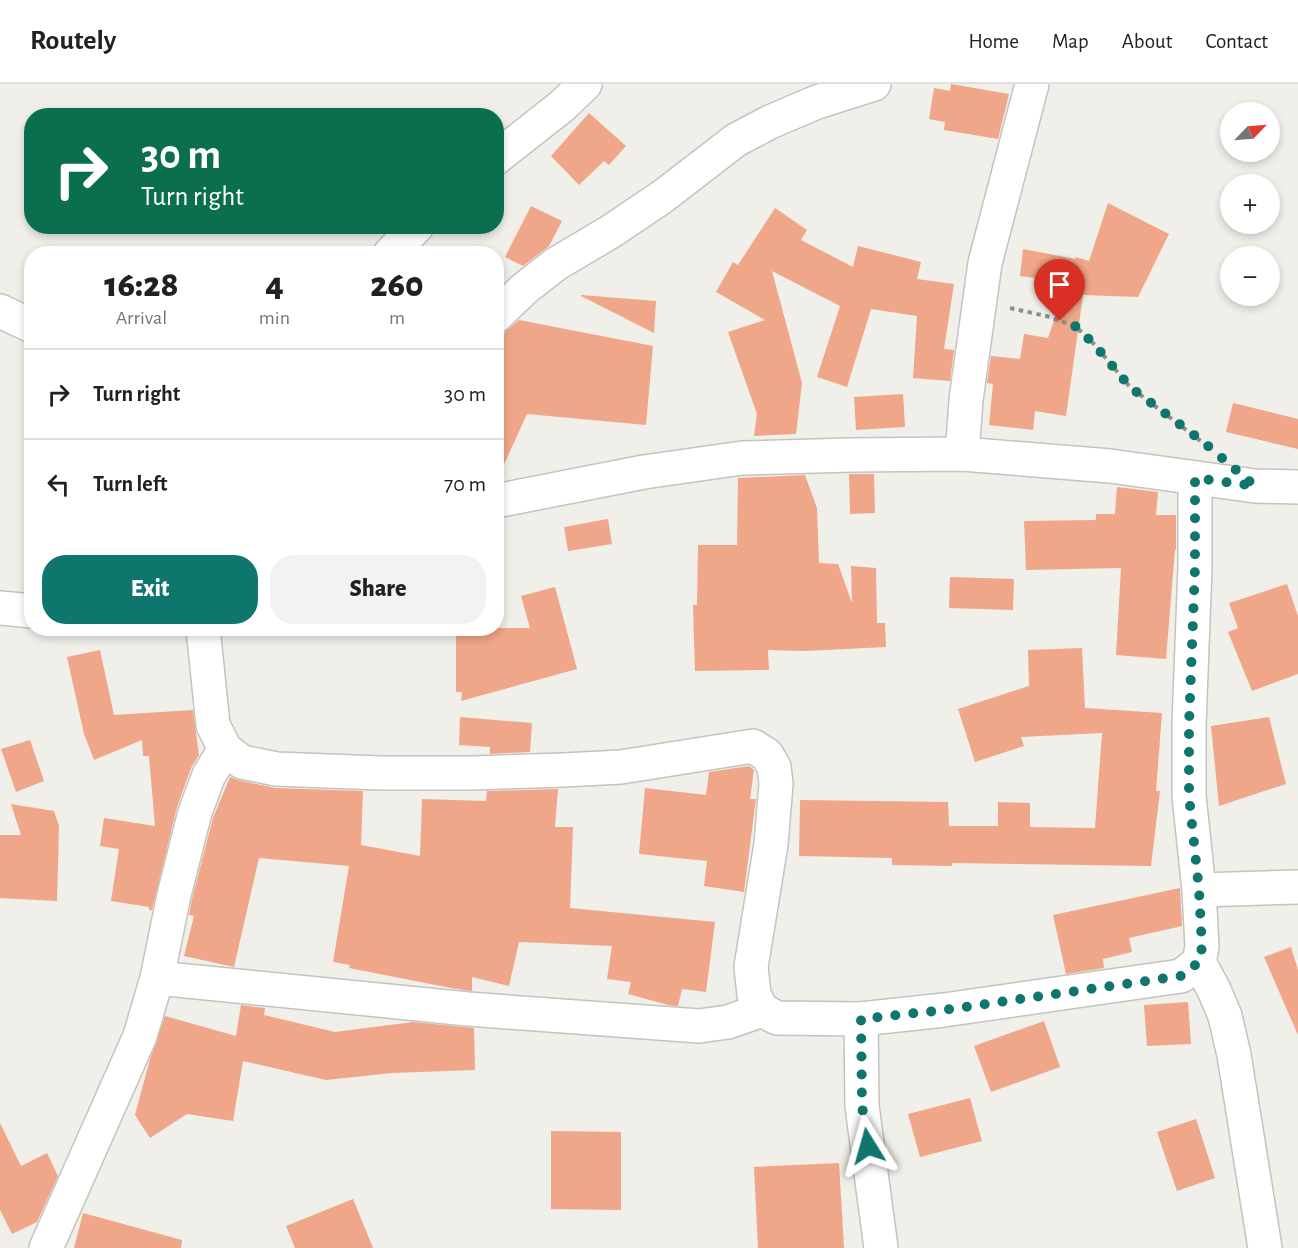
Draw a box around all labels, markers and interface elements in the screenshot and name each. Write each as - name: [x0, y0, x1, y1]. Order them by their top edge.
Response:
- text: Routely: [30, 27, 116, 55]
- text: Home: [968, 31, 1019, 52]
- text: Map: [1052, 31, 1089, 52]
- text: About: [1122, 31, 1172, 52]
- text: Contact: [1205, 31, 1268, 52]
- north arrow: [1220, 102, 1280, 162]
- map controls: [1220, 102, 1280, 306]
- icon: right: [42, 132, 120, 210]
- text: 30 m: [141, 134, 221, 176]
- button: +: [1220, 174, 1280, 234]
- text: Turn right: [141, 183, 244, 210]
- button: −: [1220, 246, 1280, 306]
- pin: [1034, 259, 1085, 321]
- text: 16:28: [104, 267, 179, 303]
- text: 4: [265, 267, 284, 303]
- text: 260: [370, 267, 424, 303]
- icon: arrive: [1043, 268, 1076, 301]
- text: Arrival: [116, 308, 167, 328]
- text: min: [259, 308, 290, 328]
- text: m: [389, 308, 405, 328]
- icon: right: [42, 378, 75, 411]
- text: Turn right: [93, 383, 180, 405]
- text: 30 m: [444, 383, 486, 405]
- icon: left: [42, 468, 75, 501]
- text: Turn left: [93, 473, 167, 495]
- text: 70 m: [444, 473, 486, 495]
- button: Exit: [42, 555, 258, 624]
- button: Share: [270, 555, 486, 624]
- position arrow: [836, 1114, 900, 1178]

